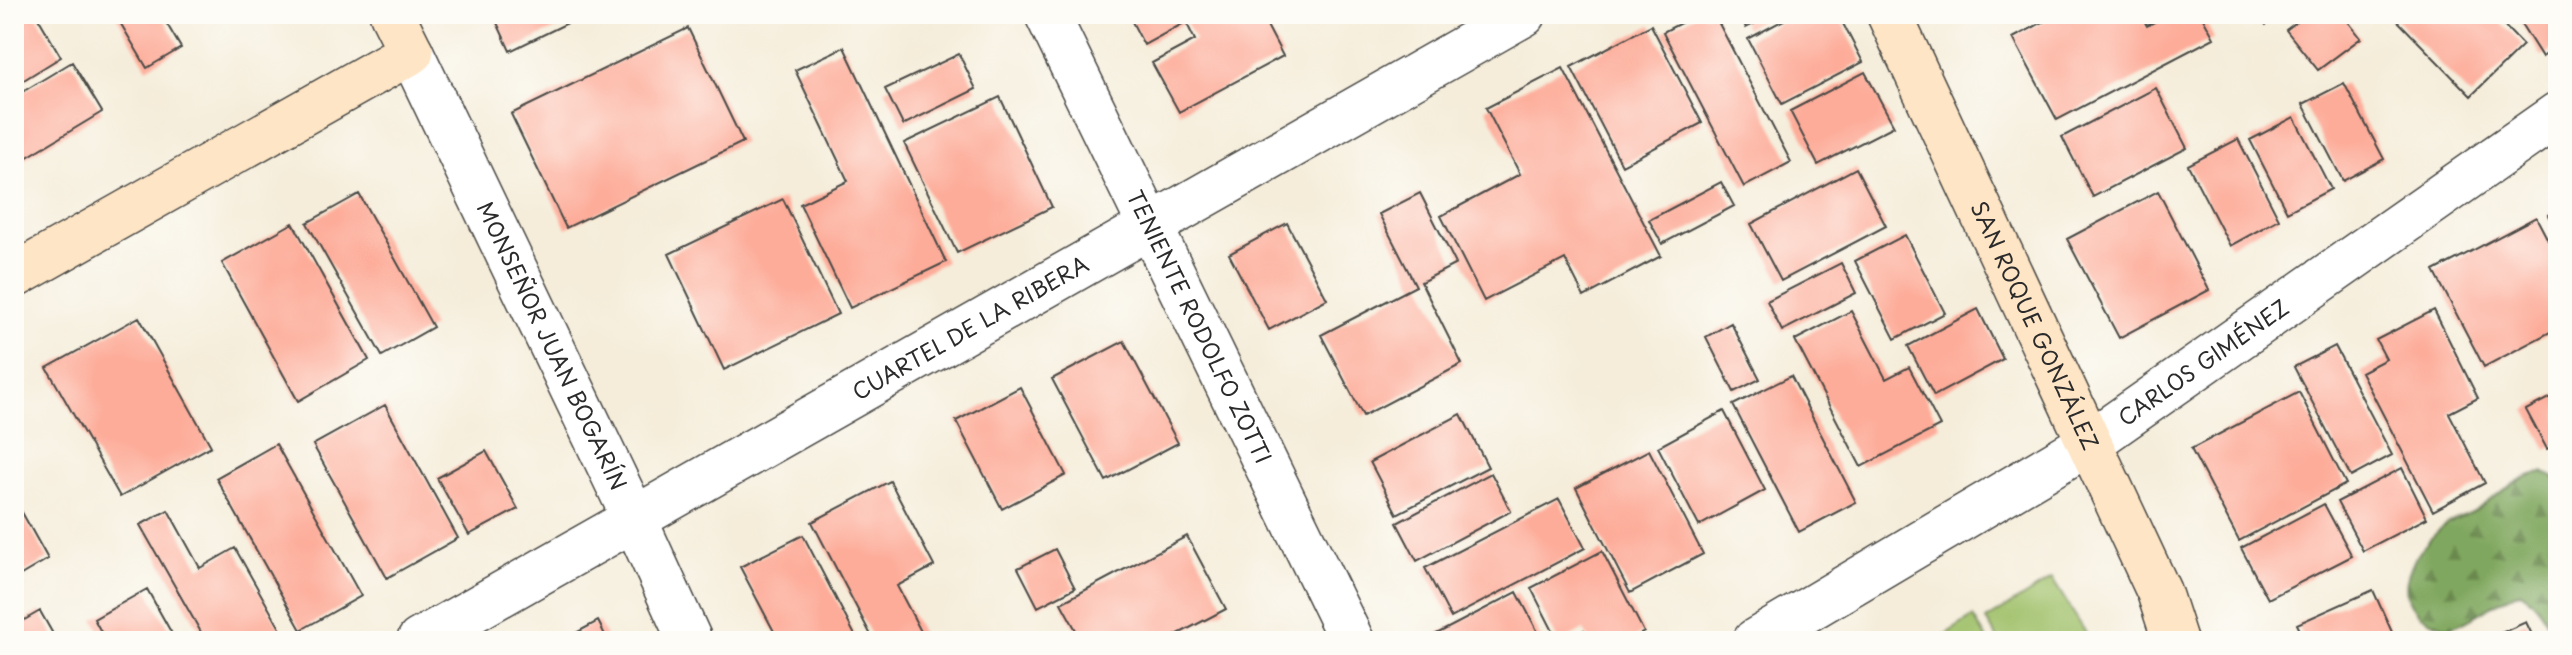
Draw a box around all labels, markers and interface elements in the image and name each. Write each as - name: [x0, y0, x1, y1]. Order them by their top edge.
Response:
- street label: TENIENTE RODOLFO ZOTTI: [1120, 184, 1281, 469]
- street label: SAN ROQUE GONZÁLEZ: [1964, 195, 2108, 455]
- street label: MONSEÑOR JUAN BOGARÍN: [470, 196, 636, 495]
- street label: CUARTEL DE LA RIBERA: [845, 247, 1094, 407]
- street label: CARLOS GIMÉNEZ: [2110, 290, 2295, 433]

